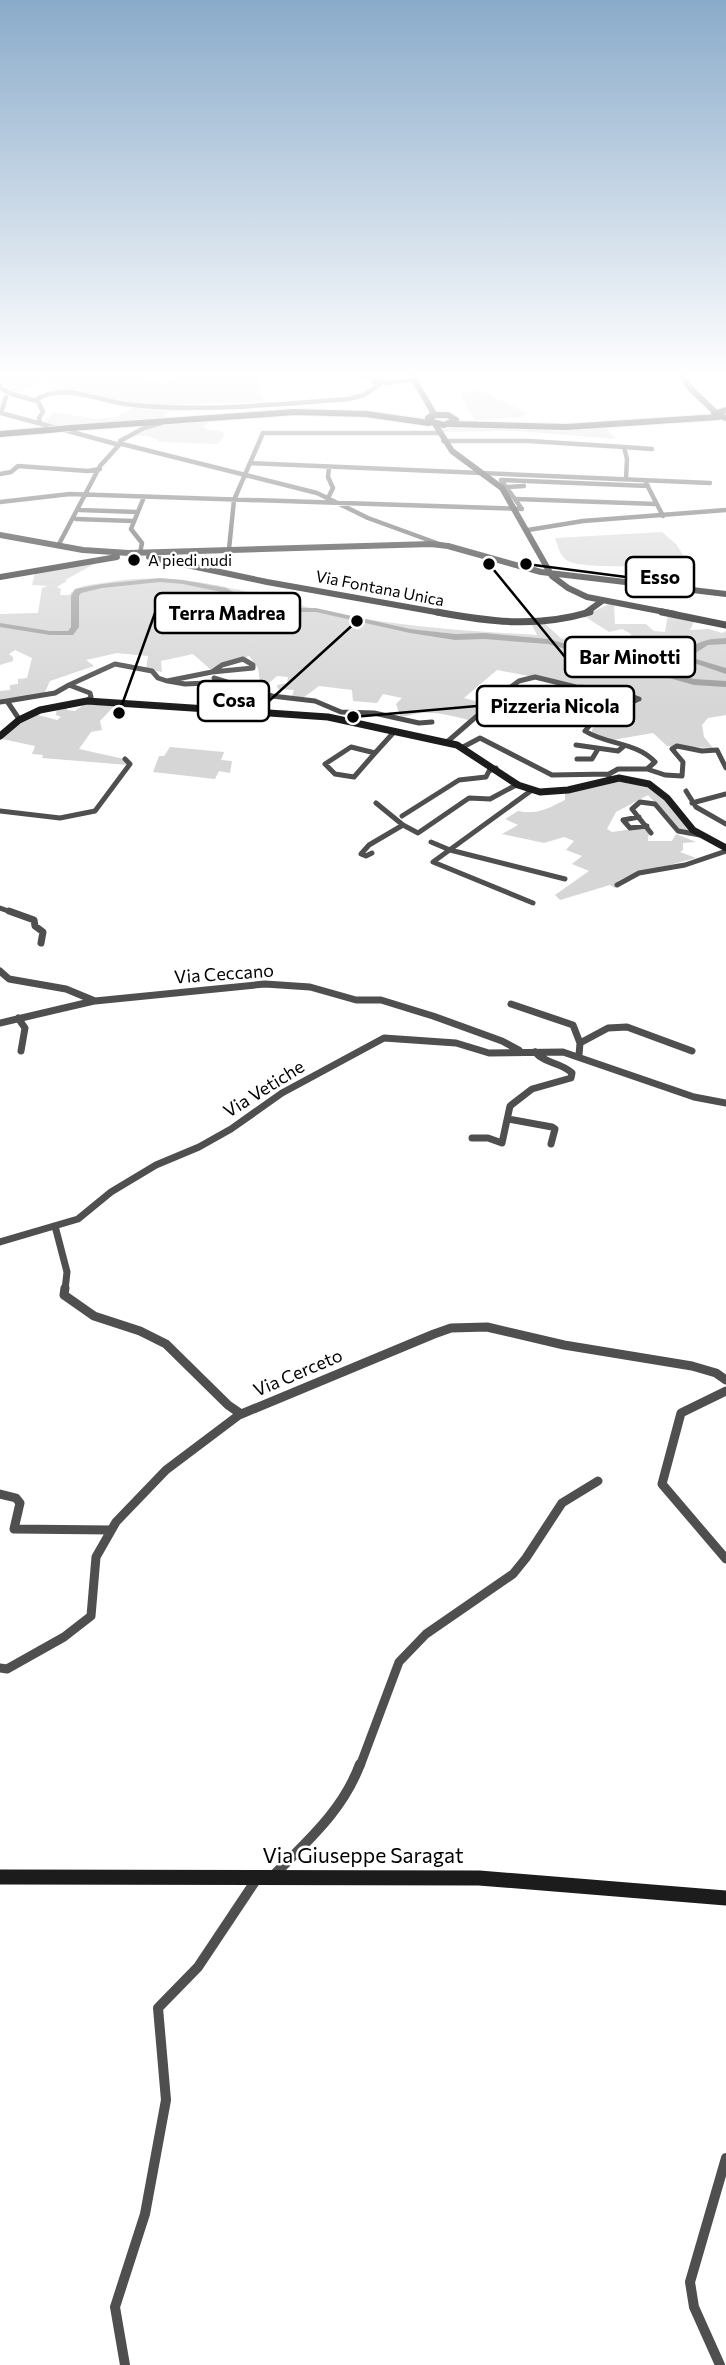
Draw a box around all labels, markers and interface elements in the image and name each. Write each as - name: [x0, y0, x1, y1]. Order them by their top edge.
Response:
- place label: A piedi nudi: [148, 550, 232, 569]
- marker: A piedi nudi: [126, 552, 142, 568]
- callout: Esso: [626, 557, 694, 597]
- text: Esso: [640, 565, 680, 588]
- street label: Via Fontana Unica: [314, 566, 446, 609]
- callout: Terra Madrea: [155, 593, 300, 633]
- text: Terra Madrea: [169, 601, 285, 624]
- callout: Bar Minotti: [565, 637, 695, 677]
- text: Bar Minotti: [579, 645, 681, 668]
- callout: Cosa: [198, 681, 269, 721]
- callout: Pizzeria Nicola: [477, 686, 634, 726]
- text: Cosa: [212, 688, 256, 711]
- text: Pizzeria Nicola: [490, 694, 620, 717]
- street label: Via Ceccano: [173, 959, 275, 987]
- street label: Via Vetiche: [219, 1055, 308, 1122]
- street label: Via Cerceto: [250, 1343, 346, 1401]
- street label: Via Giuseppe Saragat: [262, 1842, 464, 1867]

